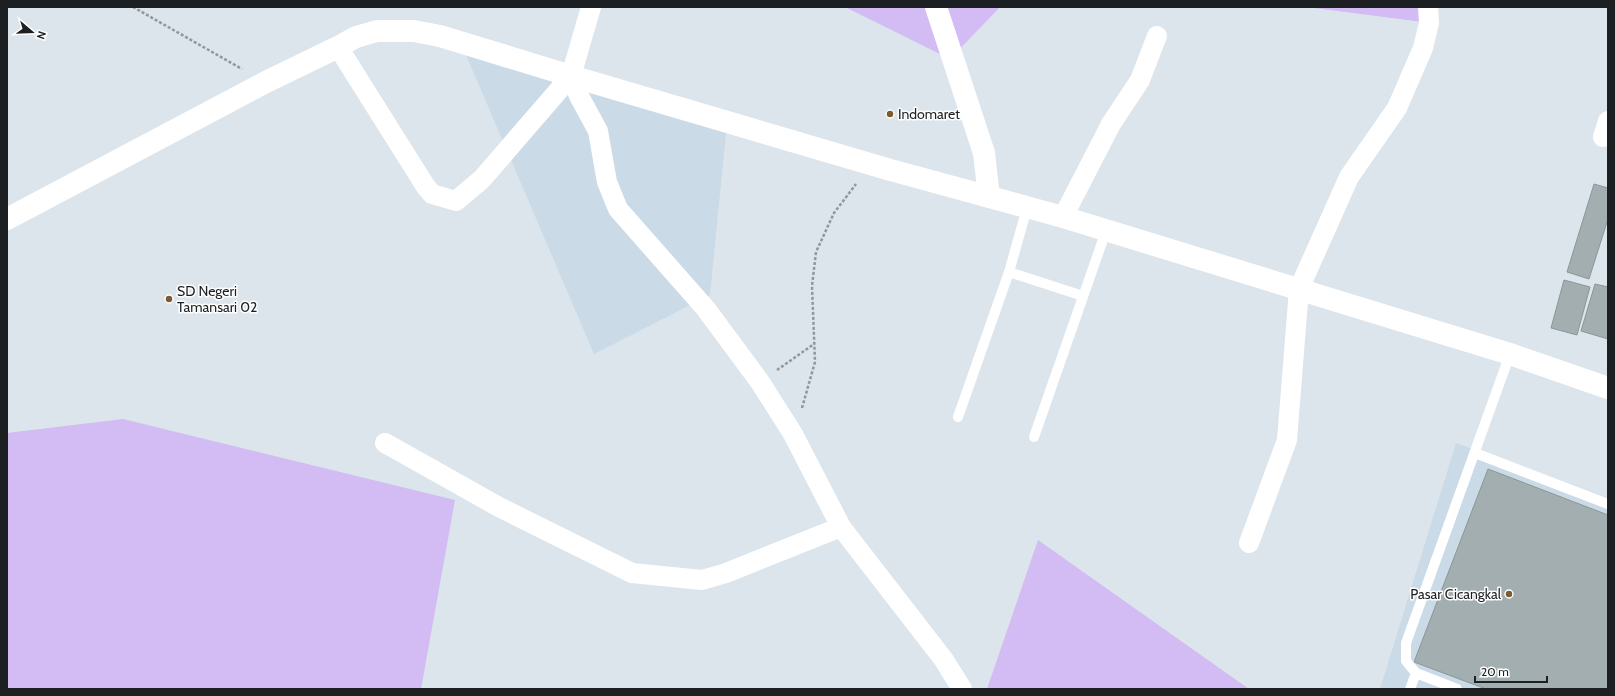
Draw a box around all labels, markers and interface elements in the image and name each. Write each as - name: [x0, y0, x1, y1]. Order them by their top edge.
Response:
- north arrow: [12, 12, 52, 52]
- text: N: [34, 29, 49, 41]
- place label: Indomaret: [898, 105, 960, 123]
- marker: Indomaret: [885, 109, 895, 119]
- place label: SD Negeri Tamansari 02: [177, 282, 257, 316]
- marker: SD Negeri Tamansari 02: [164, 294, 174, 304]
- place label: Pasar Cicangkal: [1410, 585, 1502, 603]
- marker: Pasar Cicangkal: [1504, 589, 1514, 599]
- scale bar: [1475, 658, 1547, 684]
- text: 20 m: [1481, 664, 1509, 679]

